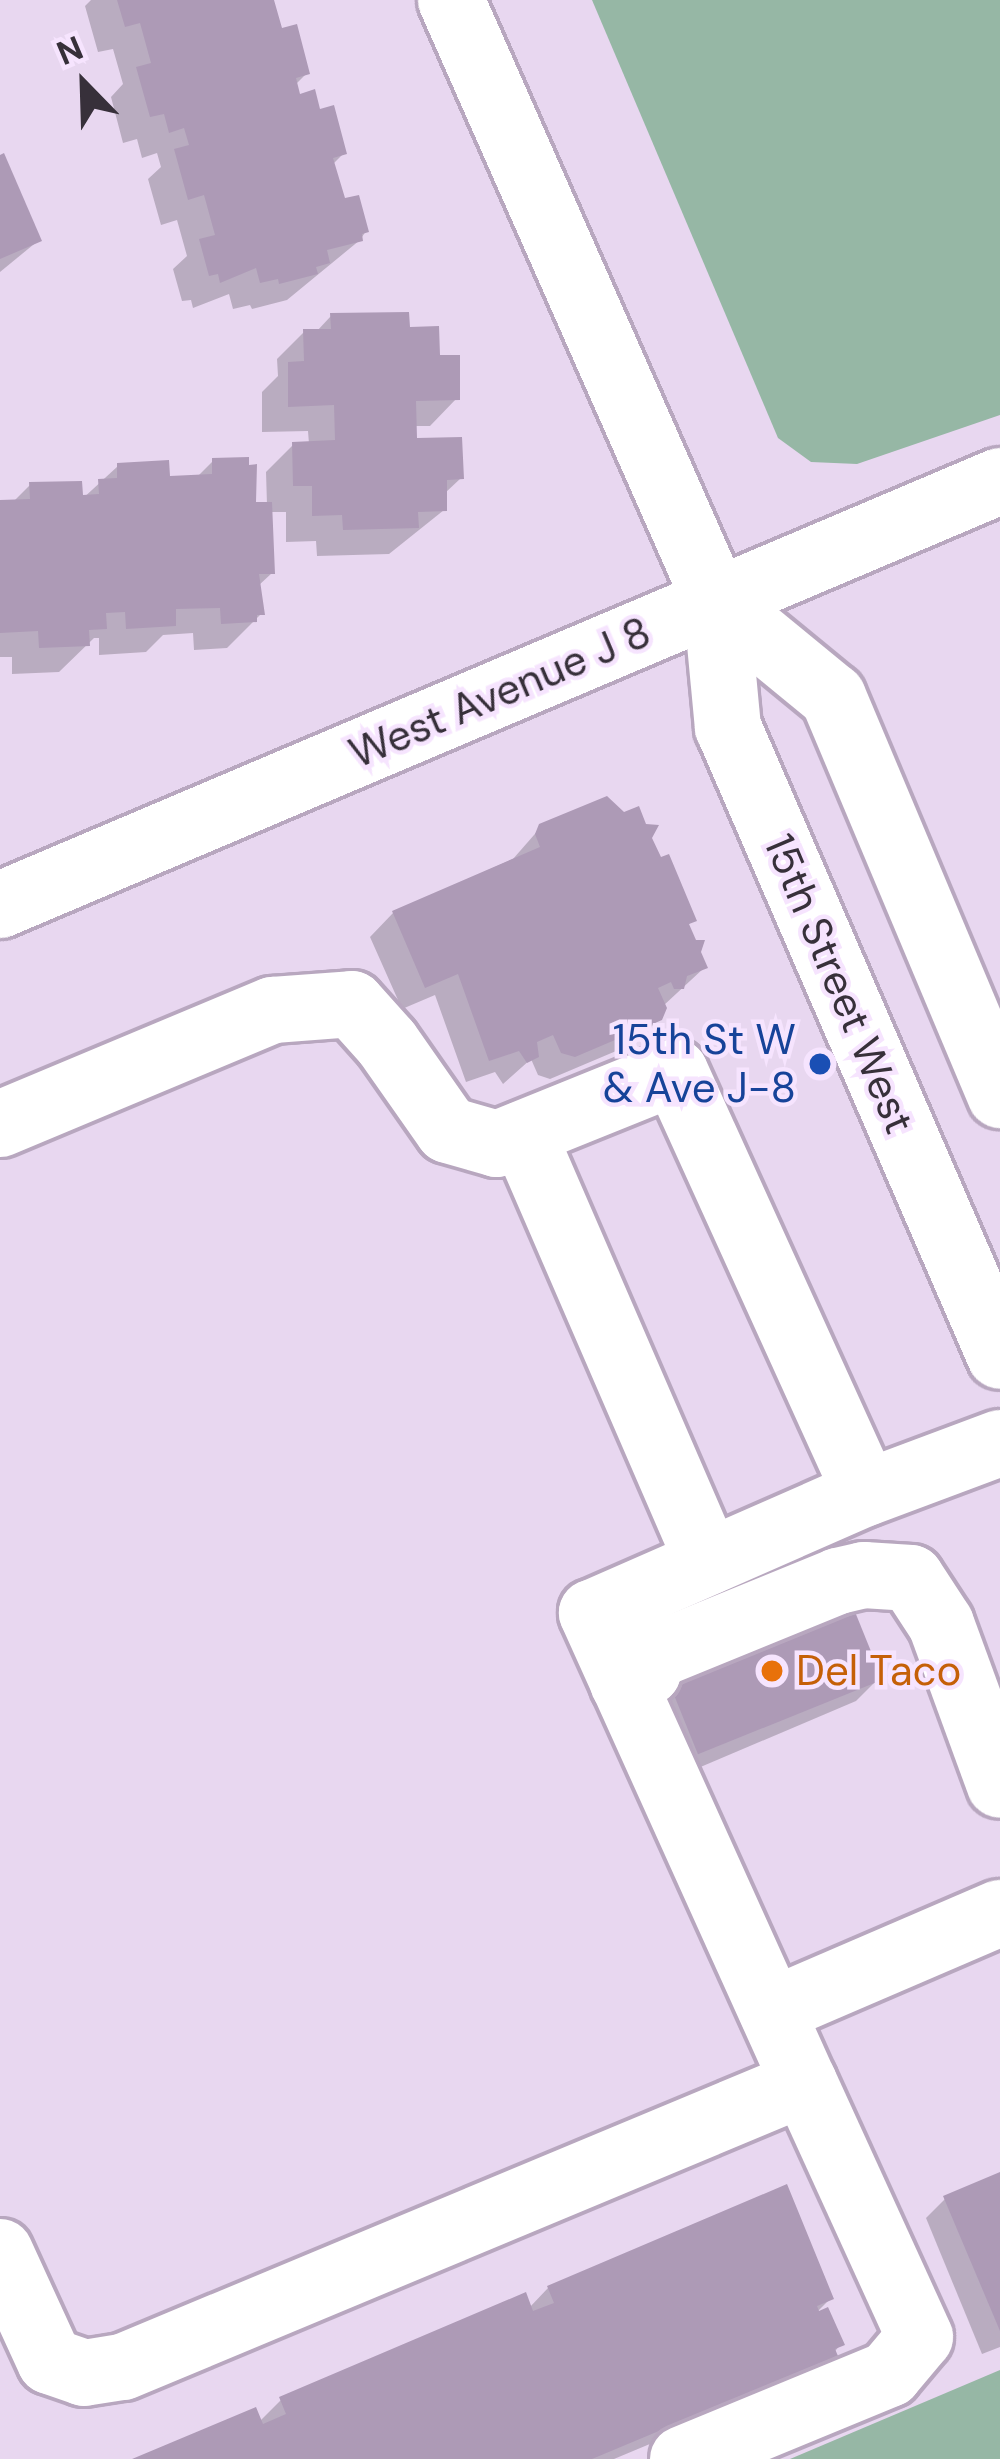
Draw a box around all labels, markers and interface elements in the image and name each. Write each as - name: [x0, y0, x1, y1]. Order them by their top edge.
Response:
- north arrow: [24, 24, 144, 144]
- text: N: [50, 26, 89, 75]
- street label: West Avenue J 8: [342, 607, 658, 779]
- street label: 15th Street West: [753, 827, 925, 1141]
- place label: 15th St W & Ave J-8: [603, 1015, 796, 1114]
- marker: 15th St W & Ave J-8: [807, 1051, 833, 1077]
- place label: Del Taco: [796, 1646, 962, 1696]
- marker: Del Taco: [759, 1658, 785, 1684]

